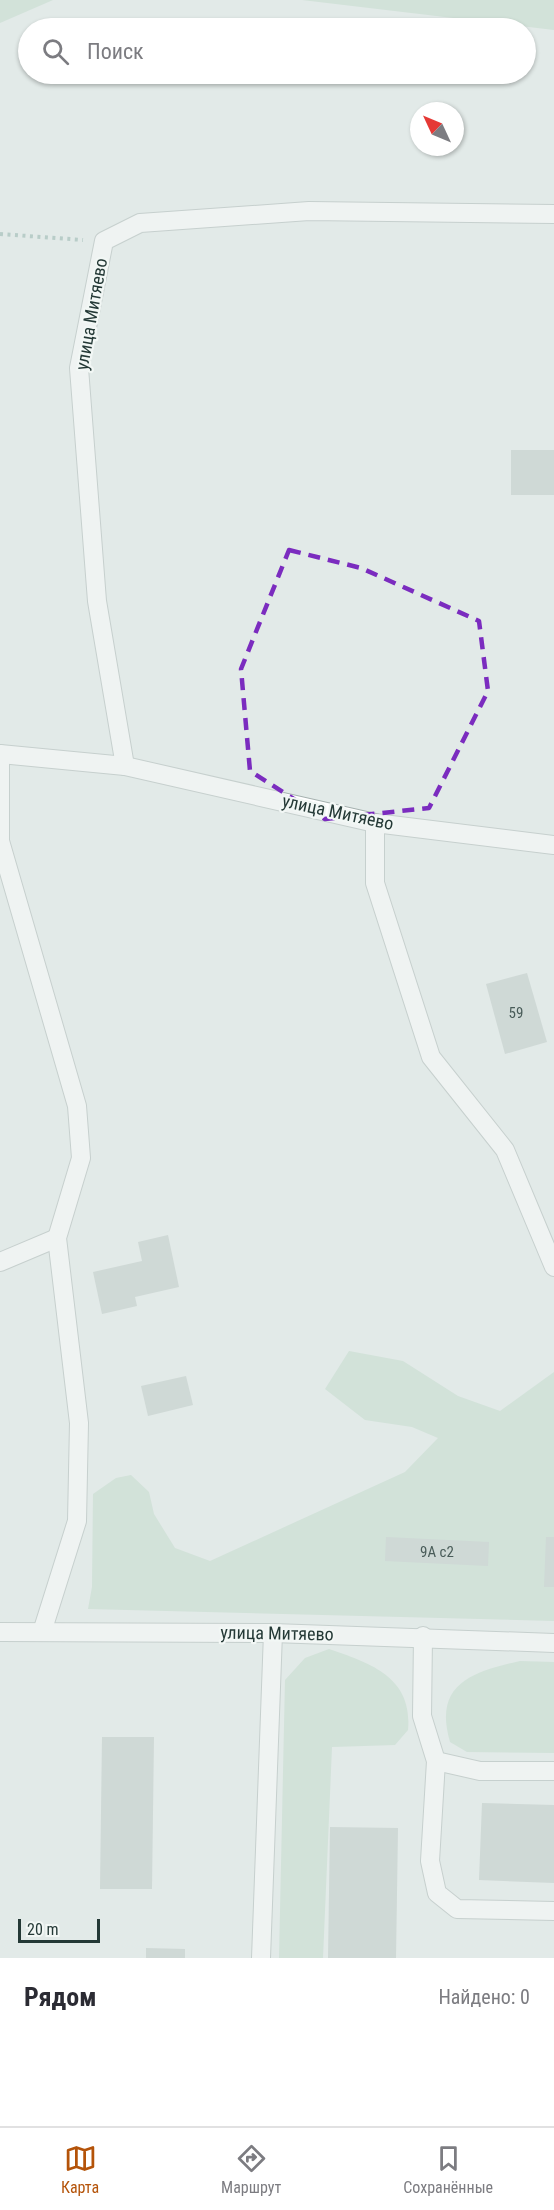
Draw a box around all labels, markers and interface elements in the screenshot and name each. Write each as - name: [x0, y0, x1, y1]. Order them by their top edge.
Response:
- search box: [18, 18, 536, 84]
- icon: search: [39, 35, 72, 68]
- text: Поиск: [87, 39, 144, 64]
- north arrow: [410, 102, 464, 156]
- street label: улица Митяево: [71, 256, 111, 372]
- street label: улица Митяево: [280, 790, 396, 834]
- house number: 59: [509, 1004, 523, 1022]
- house number: 9А с2: [420, 1543, 454, 1561]
- street label: улица Митяево: [220, 1622, 334, 1644]
- scale bar: [18, 1916, 100, 1944]
- text: 20 m: [27, 1920, 59, 1939]
- text: Рядом: [24, 1982, 96, 2012]
- text: Найдено: 0: [438, 1985, 530, 2009]
- tab: Карта: [61, 2142, 99, 2197]
- tab: Маршрут: [221, 2142, 281, 2197]
- tab: Сохранённые: [403, 2142, 493, 2197]

